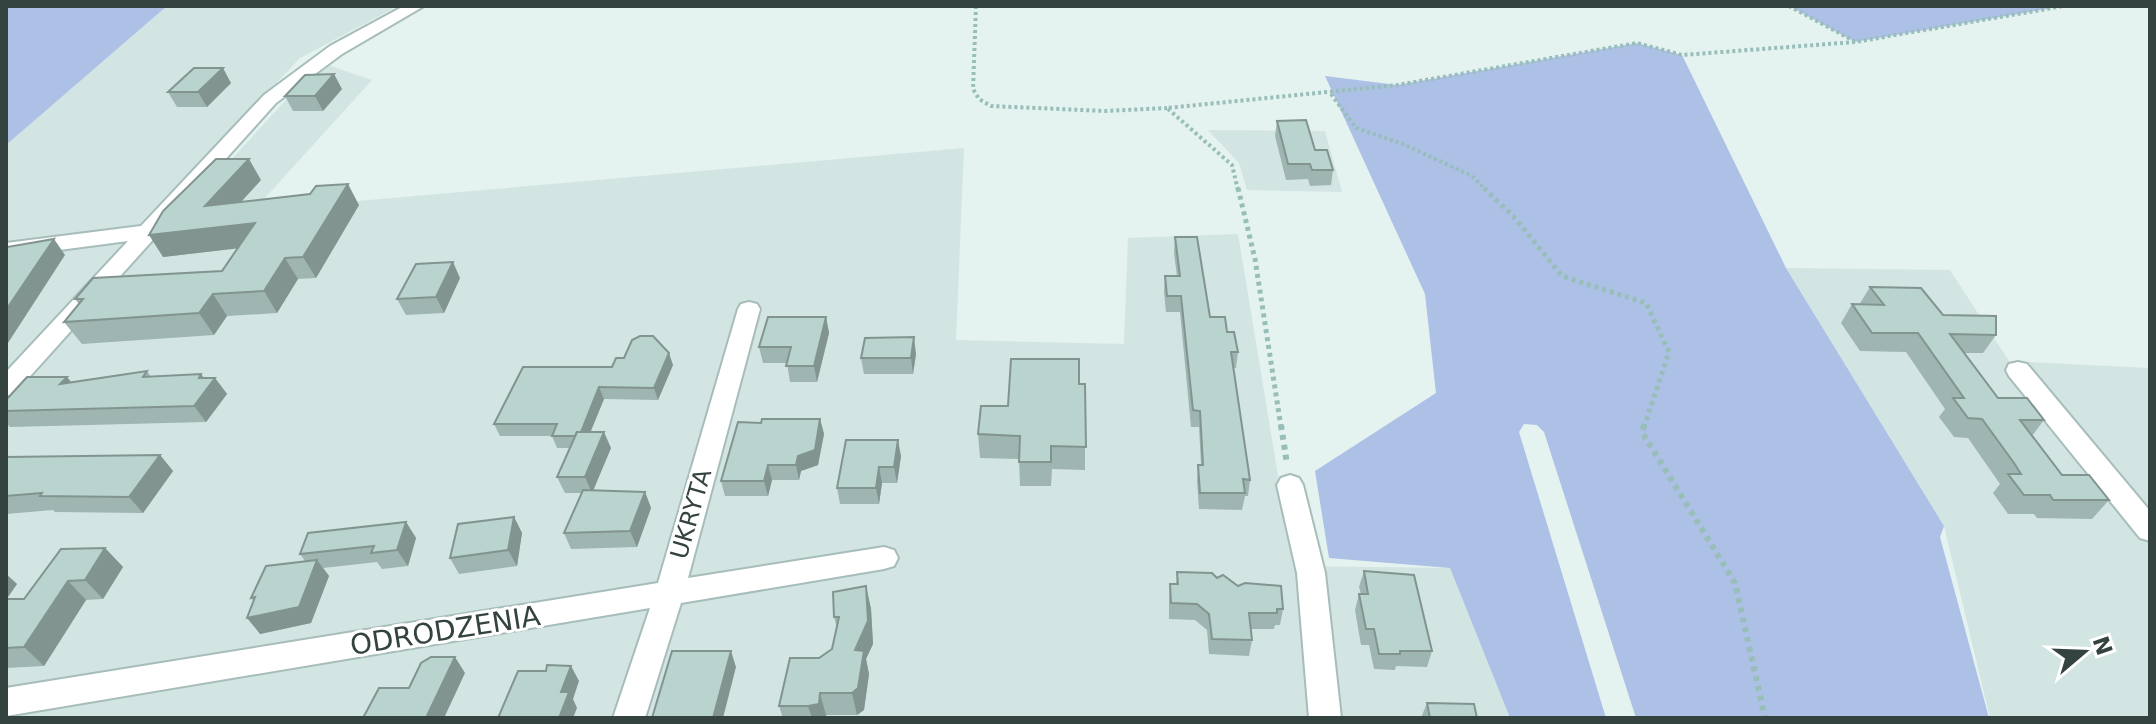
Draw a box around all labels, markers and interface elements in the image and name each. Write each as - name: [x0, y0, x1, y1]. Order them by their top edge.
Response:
- street label: UKRYTA: [665, 465, 717, 562]
- street label: ODRODZENIA: [348, 599, 542, 662]
- north arrow: [2044, 612, 2124, 692]
- text: N: [2088, 633, 2117, 658]

